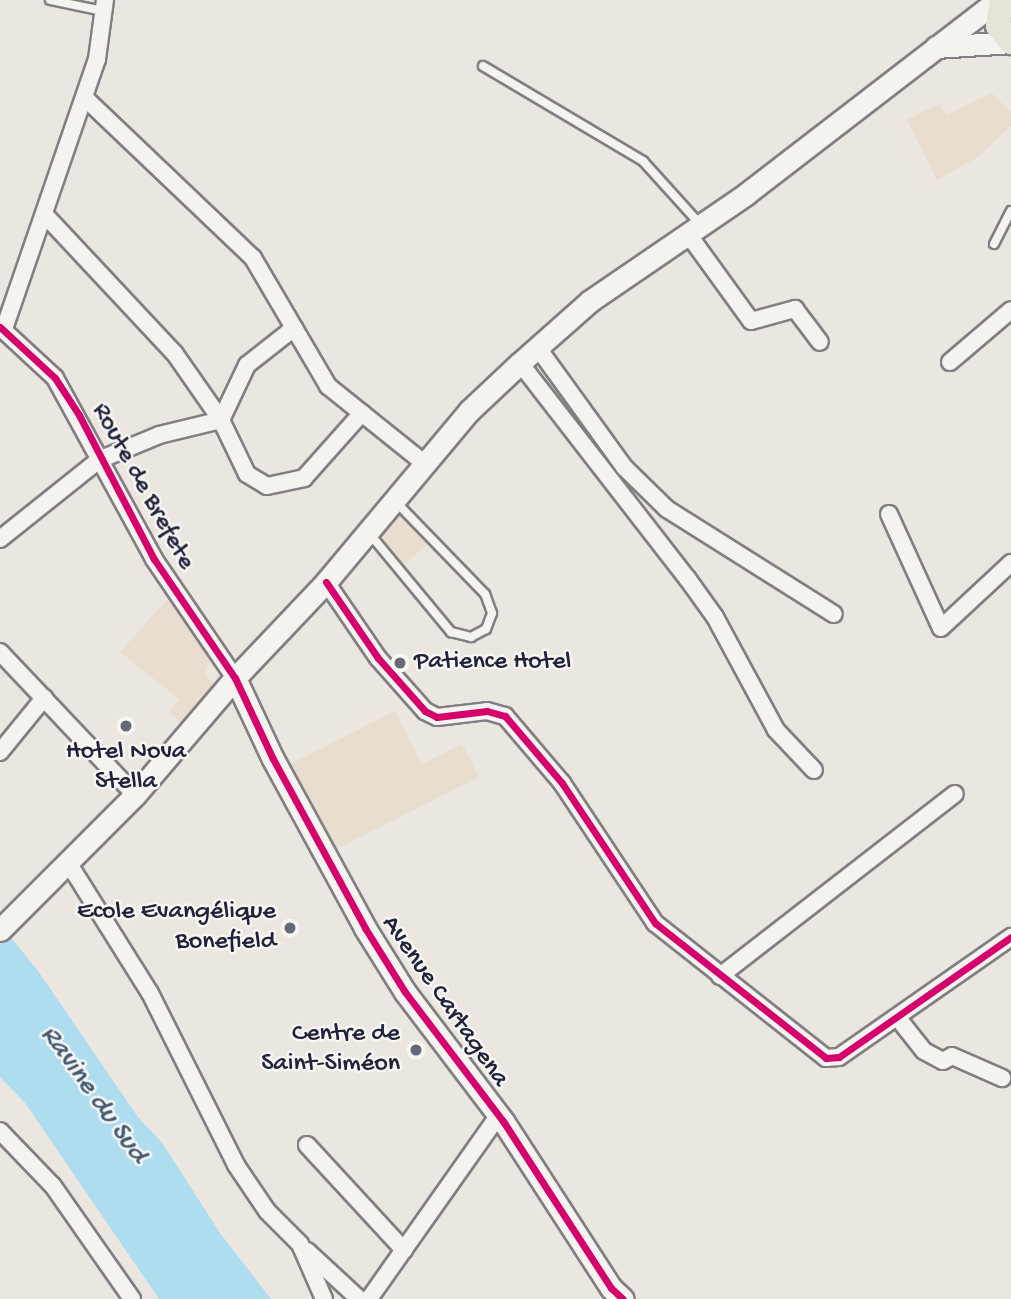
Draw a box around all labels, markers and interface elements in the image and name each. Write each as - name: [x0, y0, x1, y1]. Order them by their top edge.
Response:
- street label: Route de Brefete: [83, 398, 201, 576]
- place label: Patience Hotel: [414, 647, 571, 679]
- marker: Patience Hotel: [392, 655, 408, 671]
- marker: Hotel Nova Stella: [118, 718, 134, 734]
- place label: Hotel Nova Stella: [66, 737, 186, 798]
- place label: Ecole Evangélique Bonefield: [77, 897, 276, 958]
- street label: Avenue Cartagena: [373, 910, 515, 1094]
- marker: Ecole Evangélique Bonefield: [282, 920, 298, 936]
- place label: Centre de Saint-Siméon: [261, 1019, 400, 1080]
- water label: Ravine du Sud: [32, 1020, 154, 1170]
- marker: Centre de Saint-Siméon: [406, 1040, 426, 1060]

